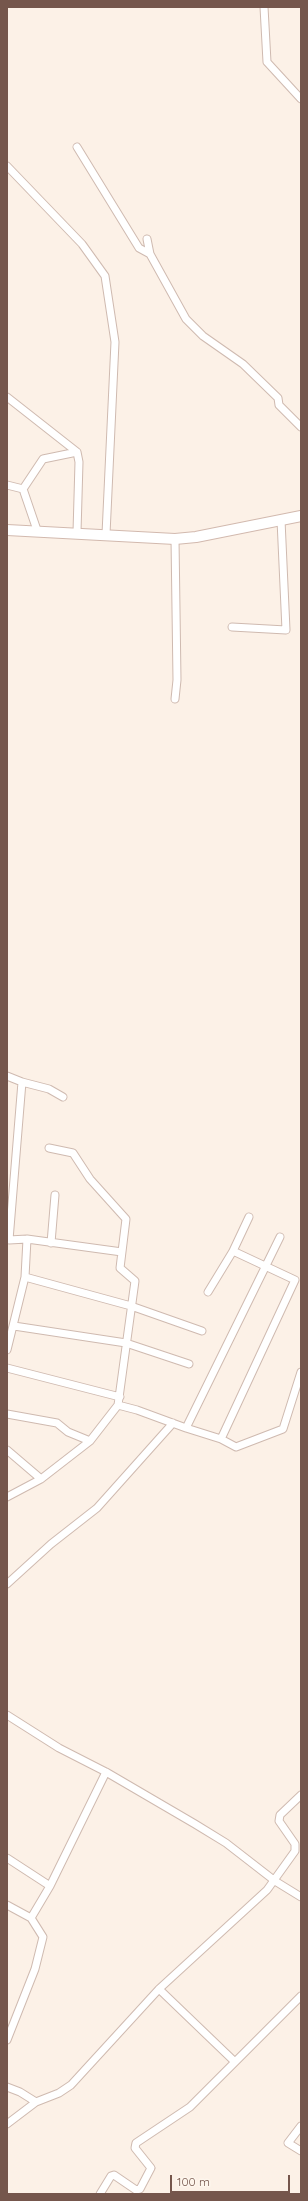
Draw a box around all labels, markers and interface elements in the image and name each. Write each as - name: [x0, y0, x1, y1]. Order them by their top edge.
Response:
- scale bar: [172, 2167, 292, 2193]
- text: 100 m: [177, 2174, 210, 2189]

